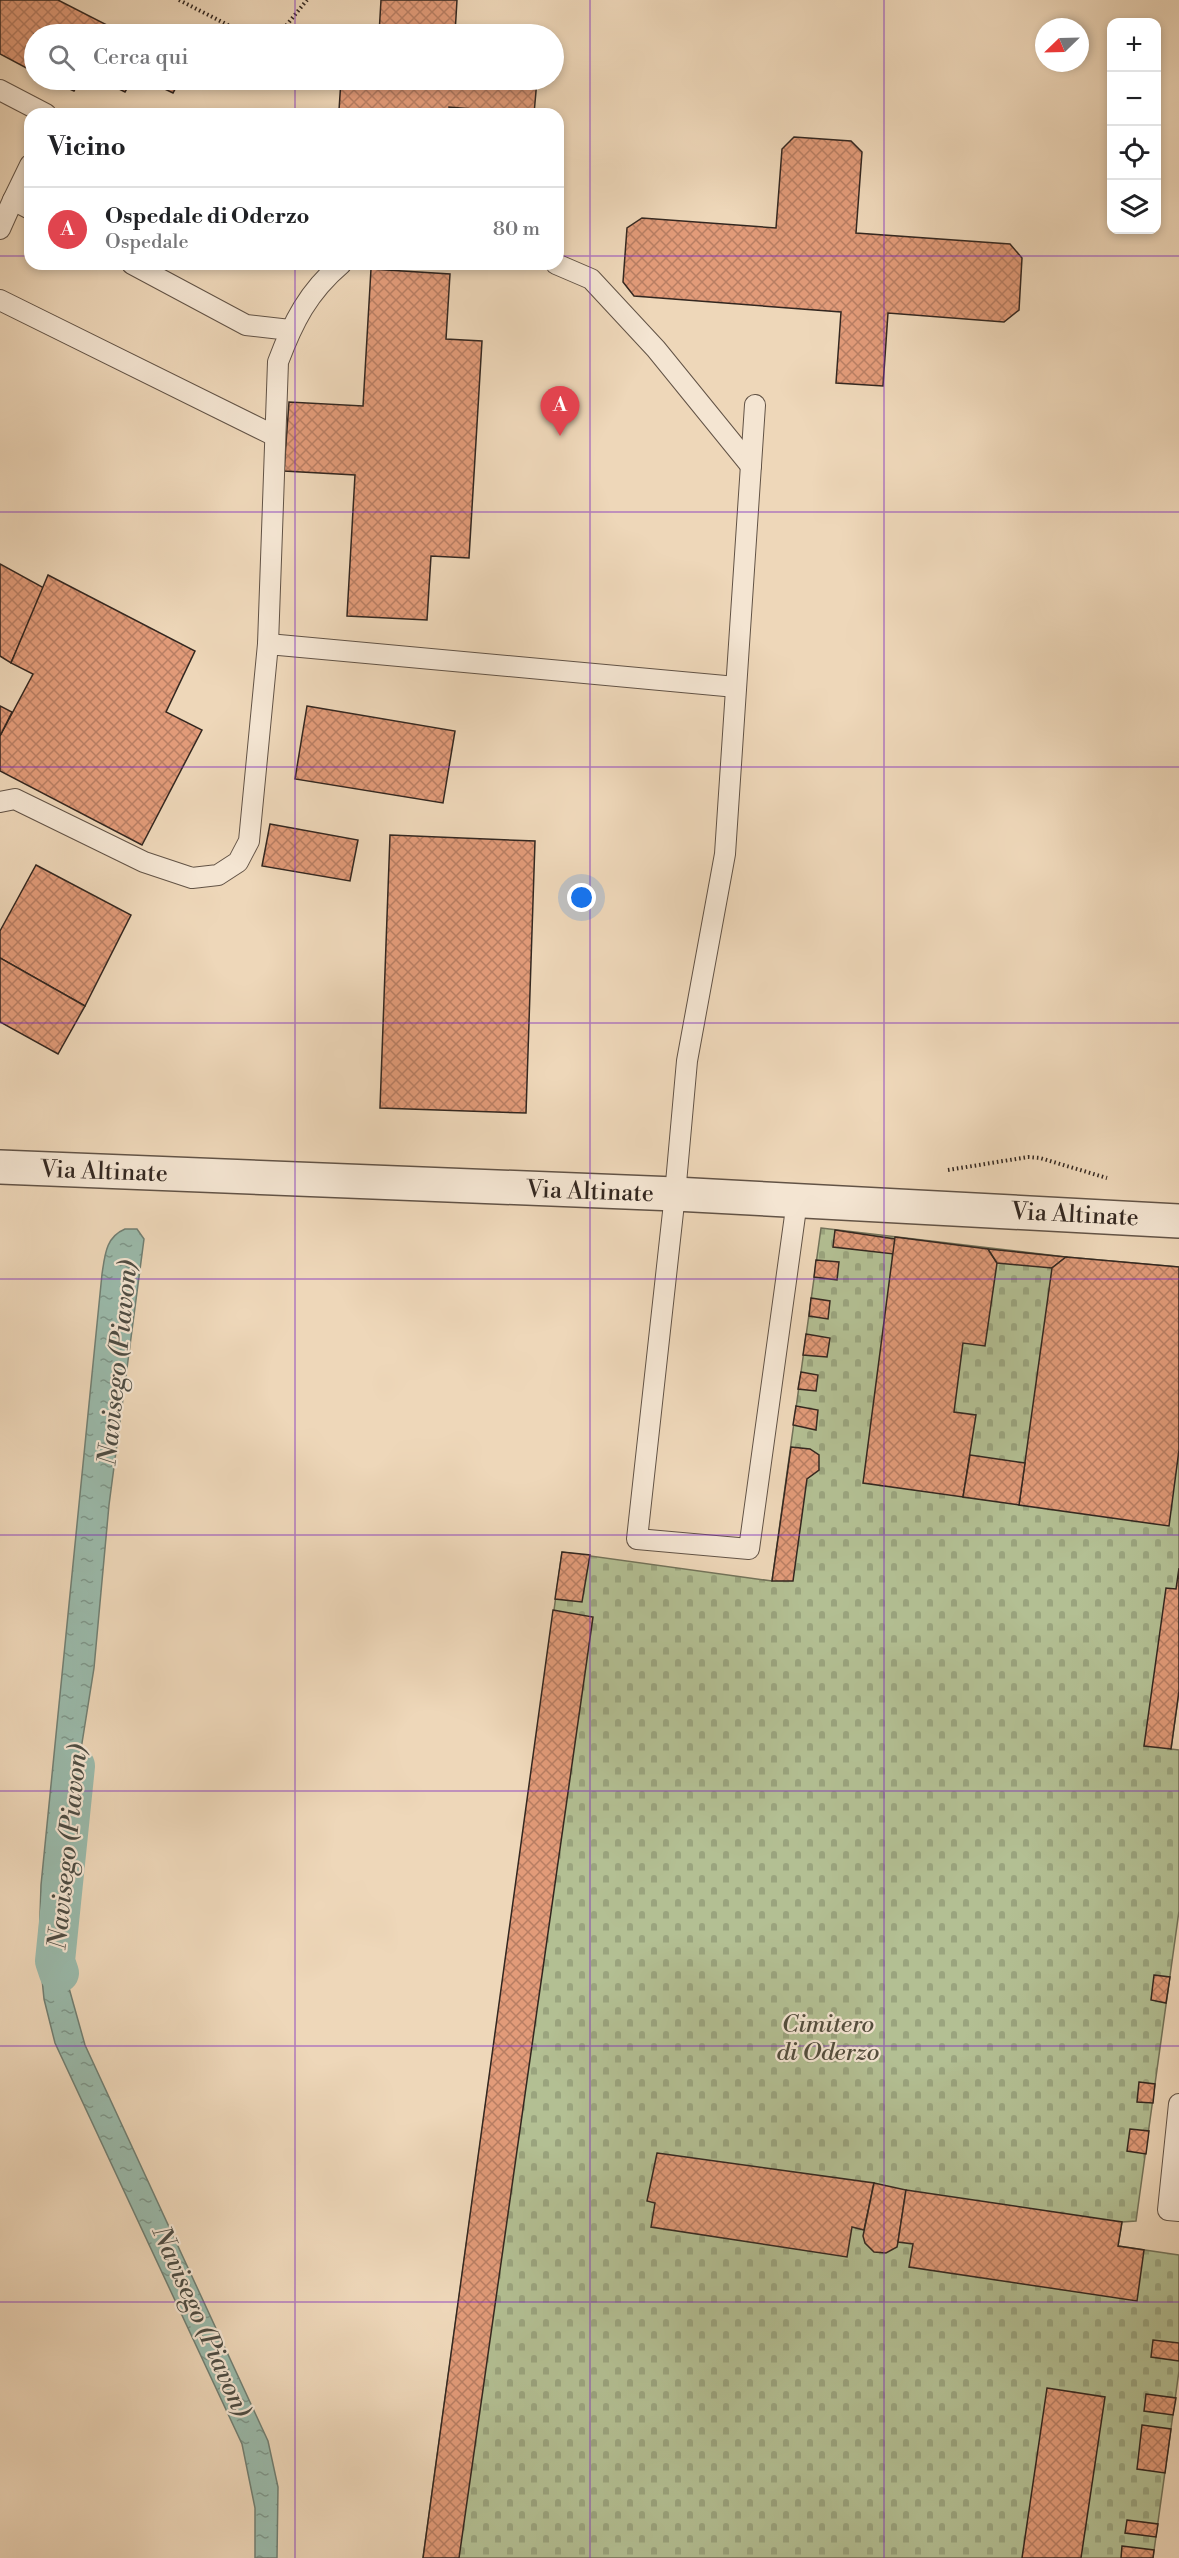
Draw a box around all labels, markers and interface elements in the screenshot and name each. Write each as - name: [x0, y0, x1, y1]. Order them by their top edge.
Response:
- north arrow: [1035, 18, 1089, 72]
- map controls: [1107, 18, 1161, 234]
- button: +: [1107, 18, 1161, 72]
- search box: [24, 24, 564, 90]
- icon: search: [45, 41, 78, 74]
- text: Cerca qui: [93, 44, 189, 71]
- button: −: [1107, 72, 1161, 126]
- button: locate: [1107, 126, 1161, 180]
- text: Vicino: [48, 131, 126, 163]
- button: layers: [1107, 180, 1161, 234]
- text: Ospedale di Oderzo: [105, 203, 309, 230]
- text: A: [60, 217, 75, 242]
- text: 80 m: [493, 217, 540, 242]
- text: Ospedale: [105, 230, 189, 255]
- pin: A: [540, 386, 580, 436]
- your location: [567, 883, 596, 912]
- street label: Via Altinate: [39, 1155, 168, 1189]
- street label: Via Altinate: [525, 1175, 654, 1209]
- street label: Via Altinate: [1009, 1197, 1139, 1233]
- water label: Navisego (Piavon): [91, 1258, 145, 1468]
- water label: Navisego (Piavon): [41, 1742, 95, 1952]
- park label: Cimitero di Oderzo: [777, 2010, 879, 2068]
- water label: Navisego (Piavon): [144, 2220, 258, 2423]

